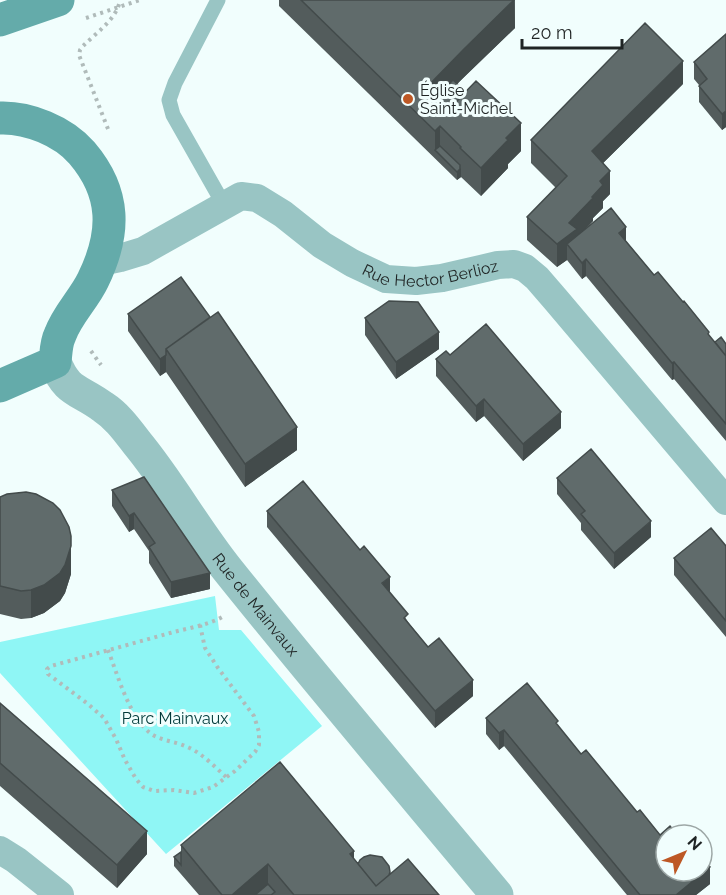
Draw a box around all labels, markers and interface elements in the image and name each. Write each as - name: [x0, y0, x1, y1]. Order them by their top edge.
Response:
- scale bar: [522, 12, 622, 50]
- text: 20 m: [531, 22, 573, 43]
- place label: Église Saint-Michel: [420, 80, 513, 118]
- marker: Église Saint-Michel: [401, 92, 415, 106]
- street label: Rue Hector Berlioz: [359, 256, 500, 291]
- street label: Rue de Mainvaux: [209, 549, 303, 660]
- park label: Parc Mainvaux: [122, 709, 228, 728]
- north arrow: [654, 823, 714, 883]
- text: N: [683, 832, 706, 854]

